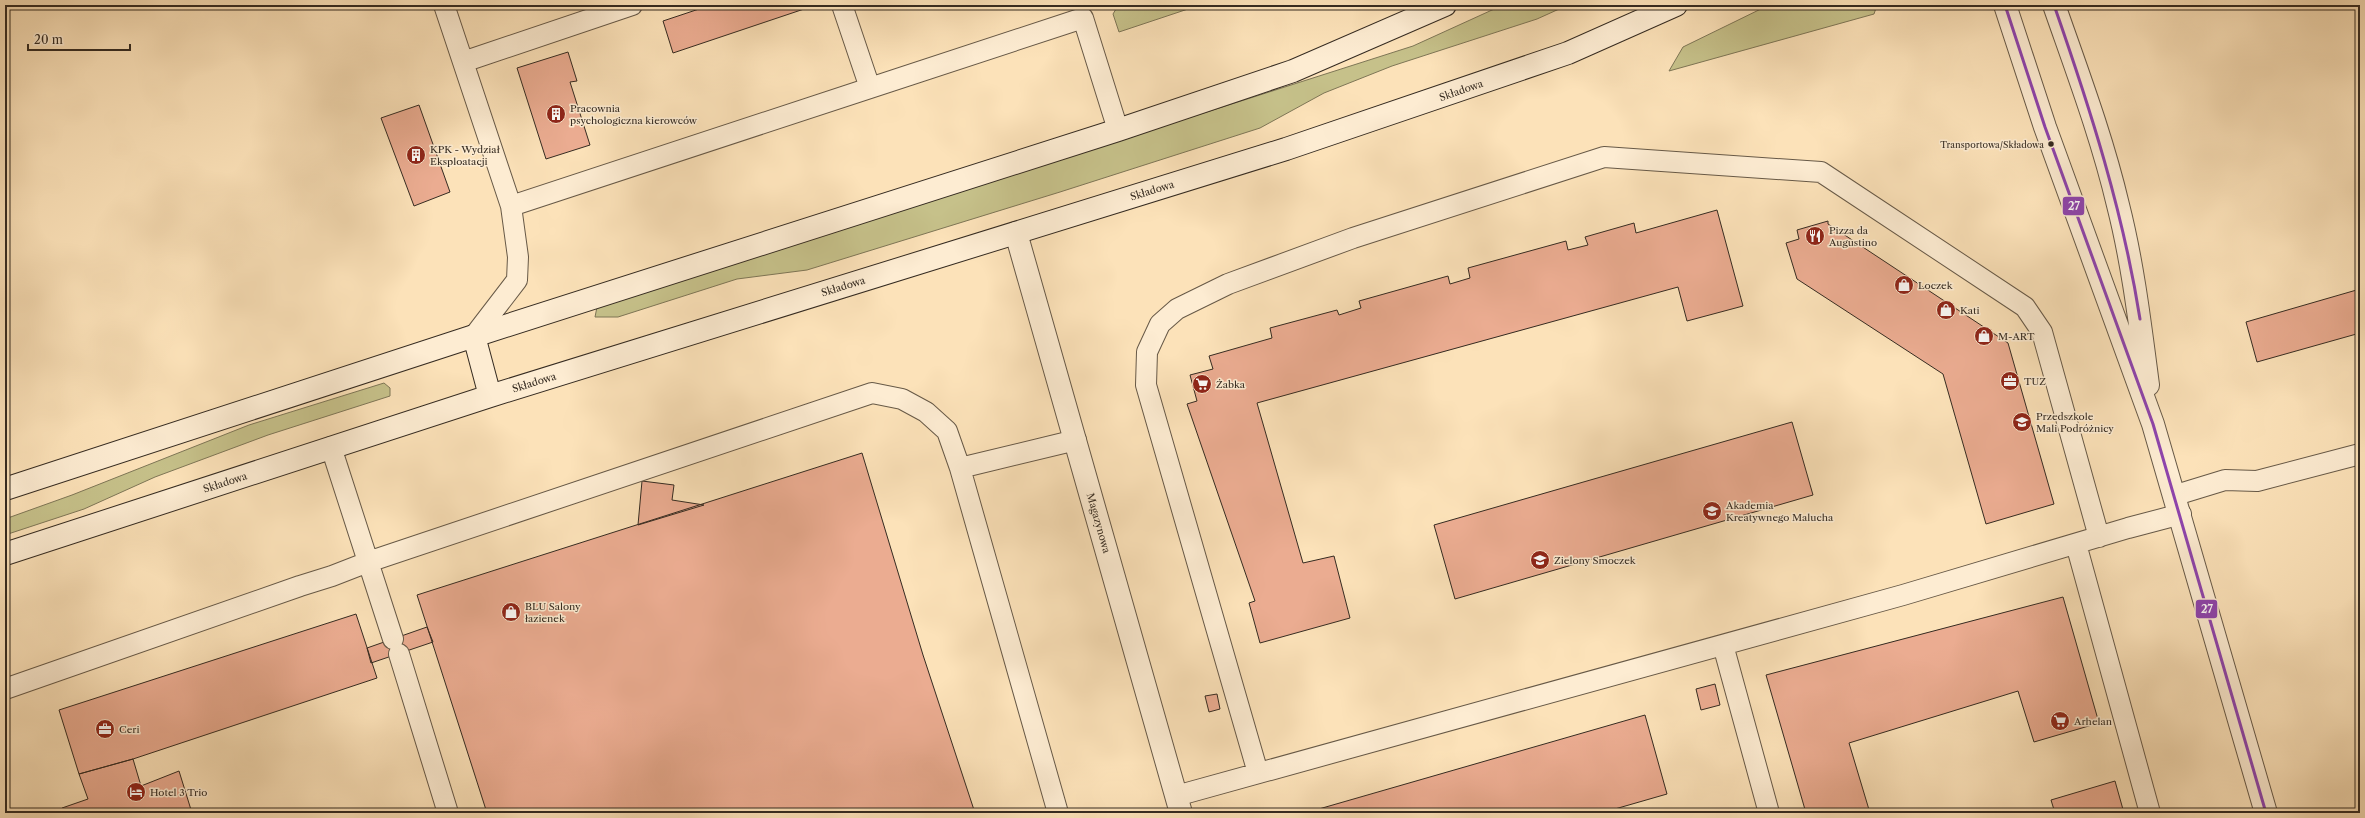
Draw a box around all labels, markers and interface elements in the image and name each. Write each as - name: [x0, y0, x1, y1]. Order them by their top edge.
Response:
- scale bar: [28, 26, 130, 52]
- text: 20 m: [34, 32, 63, 47]
- street label: Składowa: [1438, 77, 1485, 104]
- place label: Pracownia psychologiczna kierowców: [570, 102, 698, 127]
- building icon: Pracownia psychologiczna kierowców: [545, 103, 567, 125]
- place label: Transportowa/Składowa: [1940, 139, 2044, 150]
- marker: Transportowa/Składowa: [2046, 139, 2056, 149]
- place label: KPK - Wydział Eksploatacji: [430, 143, 500, 168]
- building icon: KPK - Wydział Eksploatacji: [405, 144, 427, 166]
- street label: Składowa: [1129, 177, 1176, 203]
- line badge: 27: [2062, 196, 2085, 216]
- text: 27: [2068, 199, 2080, 213]
- place label: Pizza da Augustino: [1828, 224, 1877, 249]
- restaurant icon: Pizza da Augustino: [1804, 225, 1826, 247]
- street label: Składowa: [820, 273, 867, 299]
- shop icon: Loczek: [1893, 274, 1915, 296]
- place label: Loczek: [1918, 279, 1954, 292]
- shop icon: Kati: [1935, 299, 1957, 321]
- place label: Kati: [1960, 304, 1980, 317]
- shop icon: M-ART: [1973, 325, 1995, 347]
- place label: M-ART: [1998, 330, 2035, 343]
- street label: Składowa: [511, 369, 558, 395]
- office icon: TUZ: [1999, 370, 2021, 392]
- supermarket icon: Żabka: [1191, 373, 1213, 395]
- place label: TUZ: [2024, 375, 2046, 388]
- place label: Żabka: [1216, 378, 1246, 391]
- place label: Przedszkole Mali Podróżnicy: [2036, 410, 2114, 435]
- school or university icon: Przedszkole Mali Podróżnicy: [2011, 411, 2033, 433]
- street label: Składowa: [202, 469, 249, 496]
- street label: Magazynowa: [1084, 492, 1113, 555]
- place label: Akademia Kreatywnego Malucha: [1725, 499, 1834, 524]
- school or university icon: Akademia Kreatywnego Malucha: [1701, 500, 1723, 522]
- school or university icon: Zielony Smoczek: [1529, 549, 1551, 571]
- place label: Zielony Smoczek: [1554, 554, 1637, 567]
- line badge: 27: [2195, 599, 2218, 619]
- place label: BLU Salony łazienek: [525, 600, 581, 625]
- shop icon: BLU Salony łazienek: [500, 601, 522, 623]
- text: 27: [2201, 602, 2213, 616]
- supermarket icon: Arhelan: [2049, 710, 2071, 732]
- place label: Arhelan: [2073, 715, 2113, 728]
- office icon: Ceri: [94, 718, 116, 740]
- place label: Ceri: [119, 723, 140, 736]
- hotel icon: Hotel 3 Trio: [125, 781, 147, 803]
- place label: Hotel 3 Trio: [150, 786, 207, 799]

